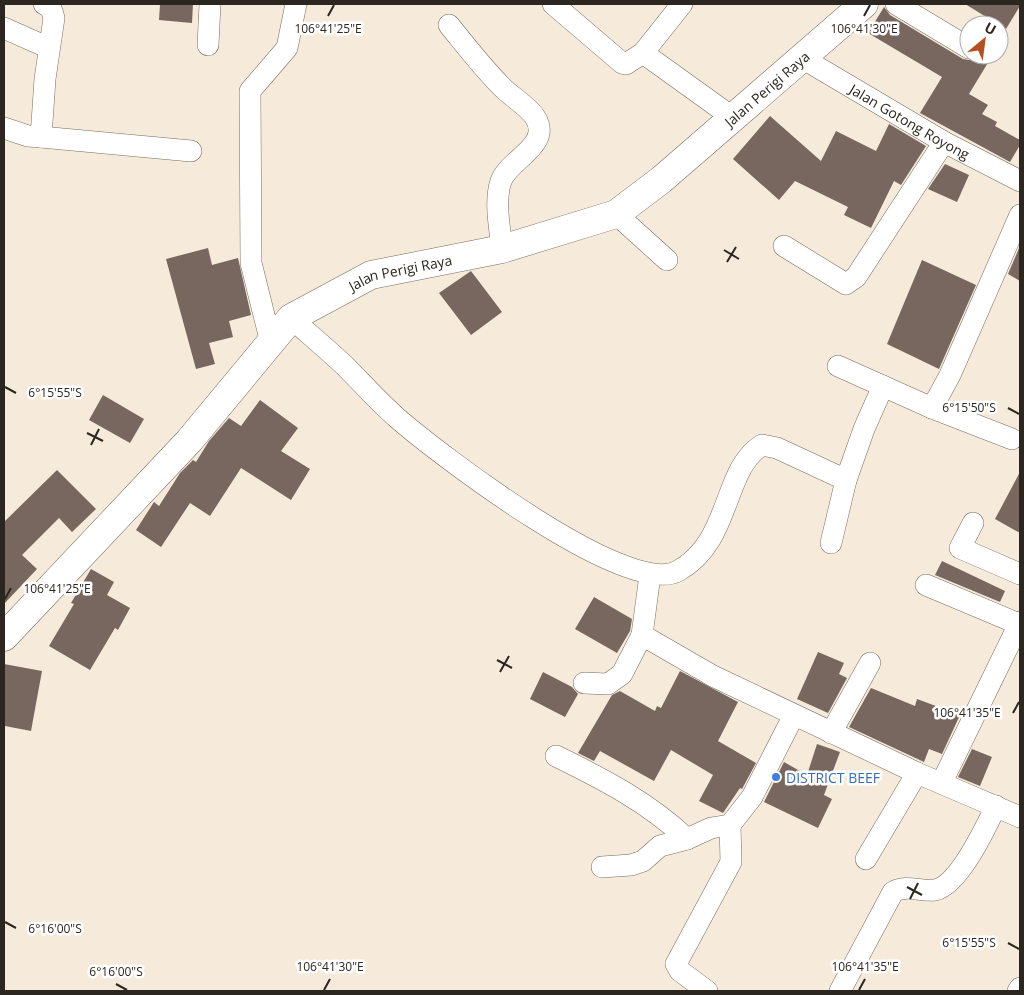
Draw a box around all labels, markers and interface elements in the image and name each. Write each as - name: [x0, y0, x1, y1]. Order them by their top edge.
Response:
- north arrow: [959, 15, 1009, 65]
- text: U: [981, 17, 1000, 39]
- text: 106°41'25"E: [294, 20, 362, 37]
- text: 106°41'30"E: [830, 20, 898, 37]
- street label: Jalan Perigi Raya: [718, 46, 813, 132]
- street label: Jalan Gotong Royong: [845, 78, 973, 163]
- street label: Jalan Perigi Raya: [343, 250, 453, 296]
- text: 6°15'55"S: [28, 384, 82, 401]
- text: 6°15'50"S: [942, 399, 996, 416]
- text: 106°41'25"E: [23, 580, 91, 597]
- text: 106°41'35"E: [933, 704, 1001, 721]
- place label: DISTRICT BEEF: [786, 768, 880, 787]
- marker: DISTRICT BEEF: [770, 771, 782, 783]
- text: 6°16'00"S: [28, 920, 82, 937]
- text: 6°15'55"S: [942, 934, 996, 951]
- text: 106°41'30"E: [296, 958, 364, 975]
- text: 106°41'35"E: [831, 958, 899, 975]
- text: 6°16'00"S: [89, 963, 143, 980]

